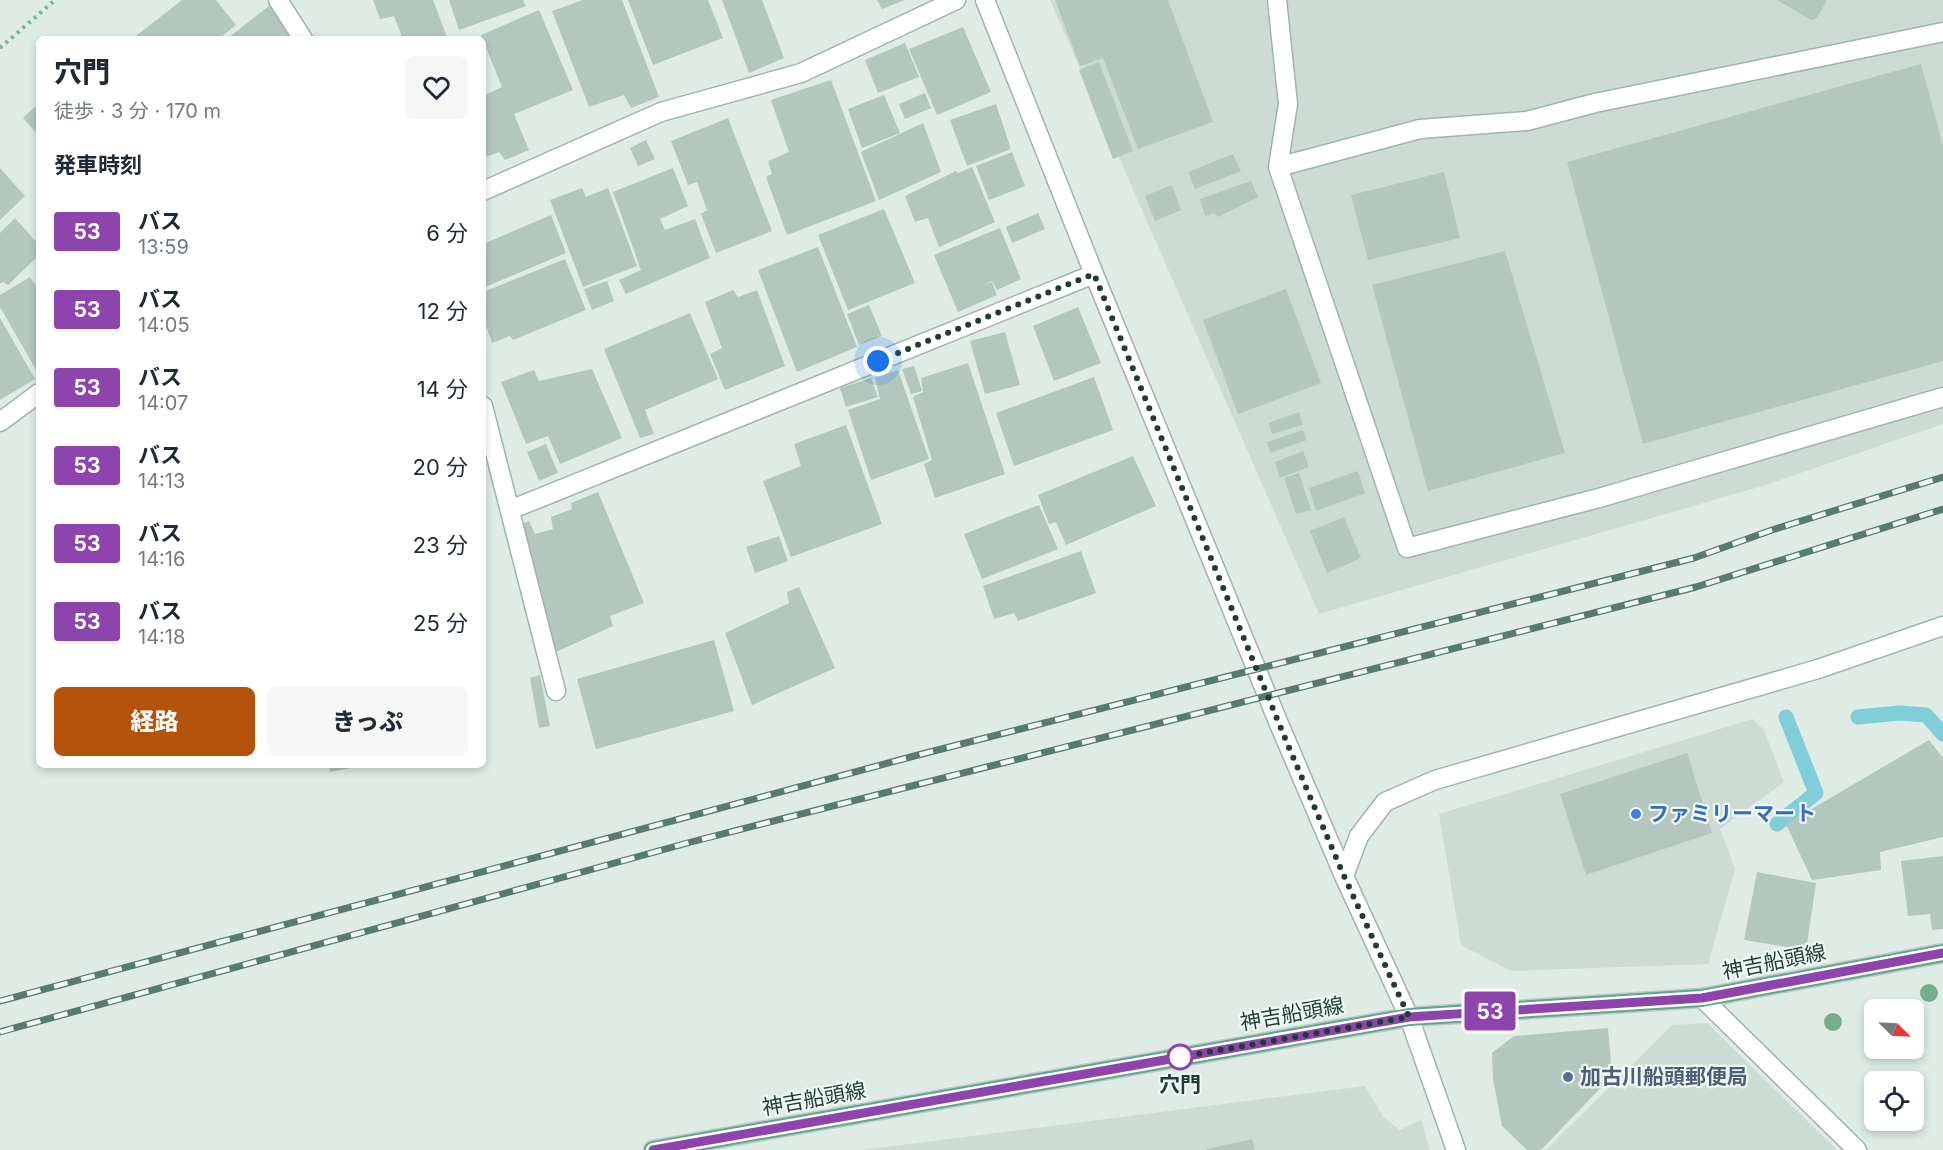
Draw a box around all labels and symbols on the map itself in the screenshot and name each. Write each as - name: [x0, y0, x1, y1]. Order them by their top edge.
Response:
- your location: [863, 346, 893, 376]
- place label: ファミリーマート: [1648, 801, 1816, 826]
- marker: ファミリーマート: [1629, 807, 1643, 821]
- street label: 神吉船頭線: [1720, 939, 1828, 984]
- street label: 神吉船頭線: [1238, 992, 1346, 1035]
- line badge: 53: [1463, 992, 1517, 1030]
- north arrow: [1864, 999, 1924, 1059]
- marker: 穴門: [1167, 1044, 1193, 1070]
- place label: 加古川船頭郵便局: [1580, 1064, 1748, 1089]
- marker: 加古川船頭郵便局: [1561, 1070, 1575, 1084]
- place label: 穴門: [1159, 1072, 1201, 1097]
- street label: 神吉船頭線: [760, 1077, 868, 1120]

